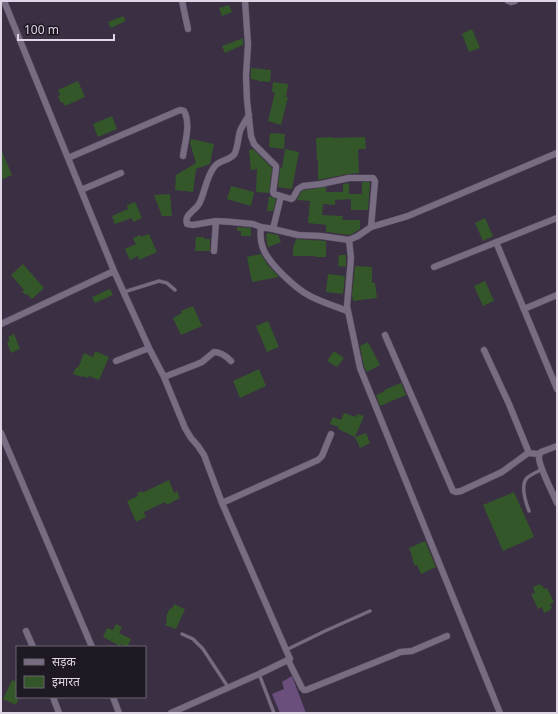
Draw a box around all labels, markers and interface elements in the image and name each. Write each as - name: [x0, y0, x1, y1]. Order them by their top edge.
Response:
- scale bar: [18, 16, 114, 42]
- text: 100 m: [24, 21, 59, 38]
- legend: [16, 646, 146, 698]
- text: सड़क: [52, 653, 77, 670]
- text: इमारत: [52, 673, 81, 690]

